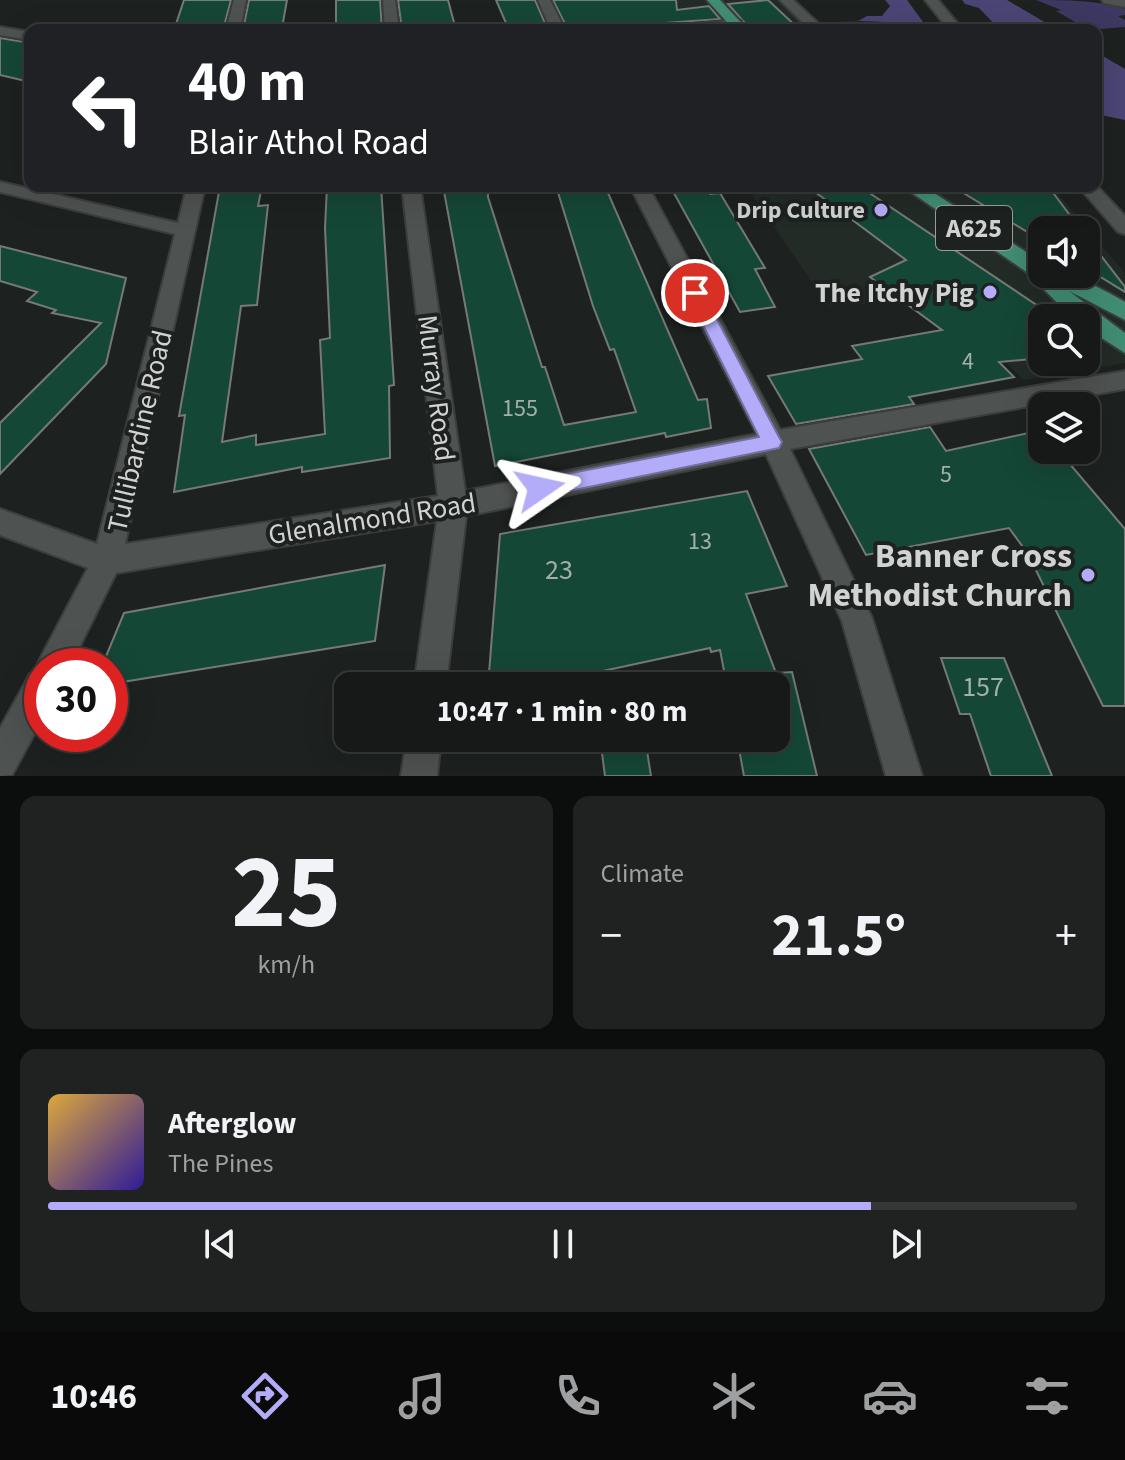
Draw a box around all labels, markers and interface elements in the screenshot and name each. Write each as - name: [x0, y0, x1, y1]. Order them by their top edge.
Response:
- text: 40 m: [188, 43, 306, 122]
- icon: left: [56, 56, 160, 160]
- text: Blair Athol Road: [188, 117, 429, 168]
- place label: Drip Culture: [736, 193, 865, 228]
- marker: Drip Culture: [872, 201, 890, 219]
- road number: A625: [936, 206, 1012, 250]
- map controls: [1028, 216, 1100, 464]
- button: sound: [1028, 216, 1100, 288]
- pin: [661, 259, 729, 327]
- icon: arrive: [673, 271, 717, 315]
- place label: The Itchy Pig: [815, 273, 974, 313]
- marker: The Itchy Pig: [981, 283, 999, 301]
- button: search: [1028, 304, 1100, 376]
- street label: Murray Road: [407, 313, 465, 464]
- street label: Tullibardine Road: [97, 326, 183, 536]
- house number: 4: [962, 344, 974, 379]
- house number: 155: [502, 391, 538, 426]
- button: layers: [1028, 392, 1100, 464]
- position arrow: [498, 446, 582, 530]
- house number: 5: [940, 457, 952, 492]
- street label: Glenalmond Road: [265, 483, 479, 555]
- house number: 13: [688, 524, 712, 559]
- place label: Banner Cross Methodist Church: [807, 532, 1072, 620]
- house number: 23: [545, 550, 573, 590]
- marker: Banner Cross Methodist Church: [1079, 566, 1097, 584]
- speed limit sign: 30: [24, 648, 128, 752]
- house number: 157: [962, 667, 1004, 707]
- text: 10:47 · 1 min · 80 m: [437, 690, 687, 733]
- text: 25: [231, 820, 341, 968]
- text: Climate: [601, 855, 684, 892]
- text: 21.5°: [771, 894, 906, 979]
- text: −: [601, 905, 622, 968]
- text: +: [1055, 905, 1077, 968]
- text: km/h: [257, 946, 315, 983]
- text: Afterglow: [168, 1102, 296, 1145]
- text: The Pines: [168, 1145, 273, 1182]
- icon: previous: [198, 1222, 242, 1266]
- icon: pause: [541, 1222, 585, 1266]
- icon: next: [884, 1222, 928, 1266]
- icon: directions: [237, 1368, 293, 1424]
- icon: music: [394, 1368, 450, 1424]
- icon: phone: [550, 1368, 606, 1424]
- icon: climate: [706, 1368, 762, 1424]
- icon: car: [862, 1368, 918, 1424]
- icon: filters: [1019, 1368, 1075, 1424]
- text: 10:46: [50, 1371, 137, 1422]

